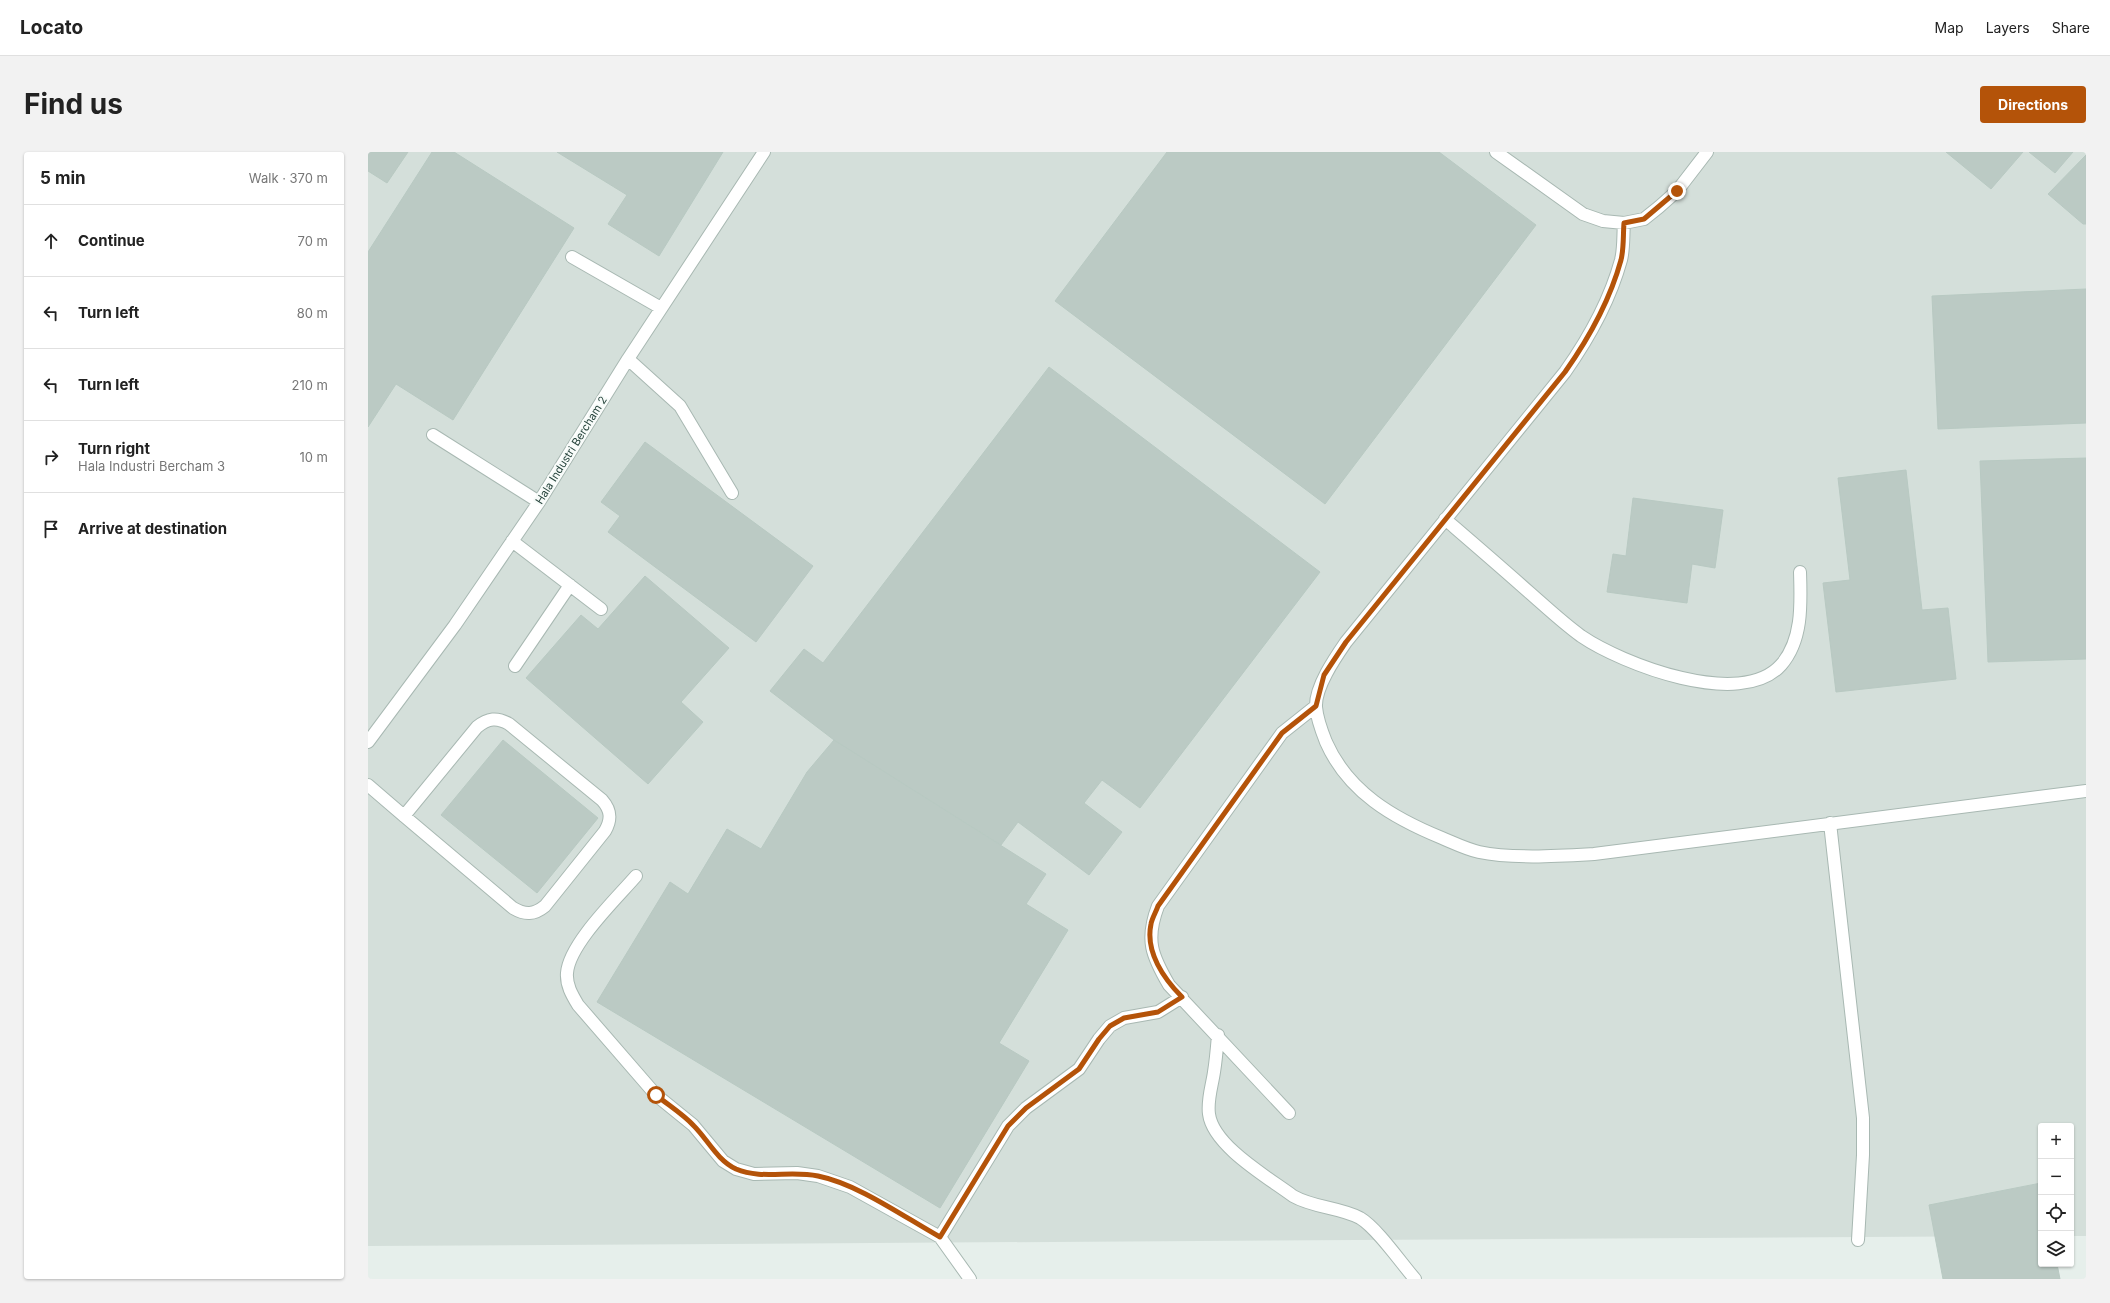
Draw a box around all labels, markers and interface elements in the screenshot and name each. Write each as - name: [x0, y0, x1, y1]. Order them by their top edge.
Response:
- text: Locato: [20, 16, 83, 39]
- text: Map: [1935, 19, 1964, 36]
- text: Layers: [1986, 19, 2030, 36]
- text: Share: [2052, 19, 2090, 36]
- button: Directions: [1980, 86, 2086, 123]
- text: Find us: [24, 87, 123, 121]
- text: 5 min: [40, 168, 86, 188]
- text: Walk · 370 m: [249, 170, 328, 186]
- route end: [1668, 182, 1686, 200]
- icon: ahead: [40, 230, 62, 252]
- text: Continue: [78, 231, 145, 250]
- text: 70 m: [298, 233, 328, 249]
- icon: left: [40, 302, 62, 324]
- text: Turn left: [78, 303, 139, 322]
- text: 80 m: [297, 305, 328, 321]
- icon: left: [40, 374, 62, 396]
- text: Turn left: [78, 375, 139, 394]
- text: 210 m: [292, 377, 328, 393]
- street label: Hala Industri Bercham 2: [532, 394, 610, 506]
- text: Turn right: [78, 439, 150, 458]
- icon: right: [40, 446, 62, 468]
- text: 10 m: [299, 449, 328, 465]
- text: Hala Industri Bercham 3: [78, 458, 225, 474]
- icon: arrive: [40, 518, 62, 540]
- text: Arrive at destination: [78, 519, 227, 538]
- route start: [647, 1086, 665, 1104]
- map controls: [2038, 1123, 2074, 1267]
- button: +: [2038, 1123, 2074, 1159]
- button: −: [2038, 1159, 2074, 1195]
- button: locate: [2038, 1195, 2074, 1231]
- button: layers: [2038, 1231, 2074, 1267]

